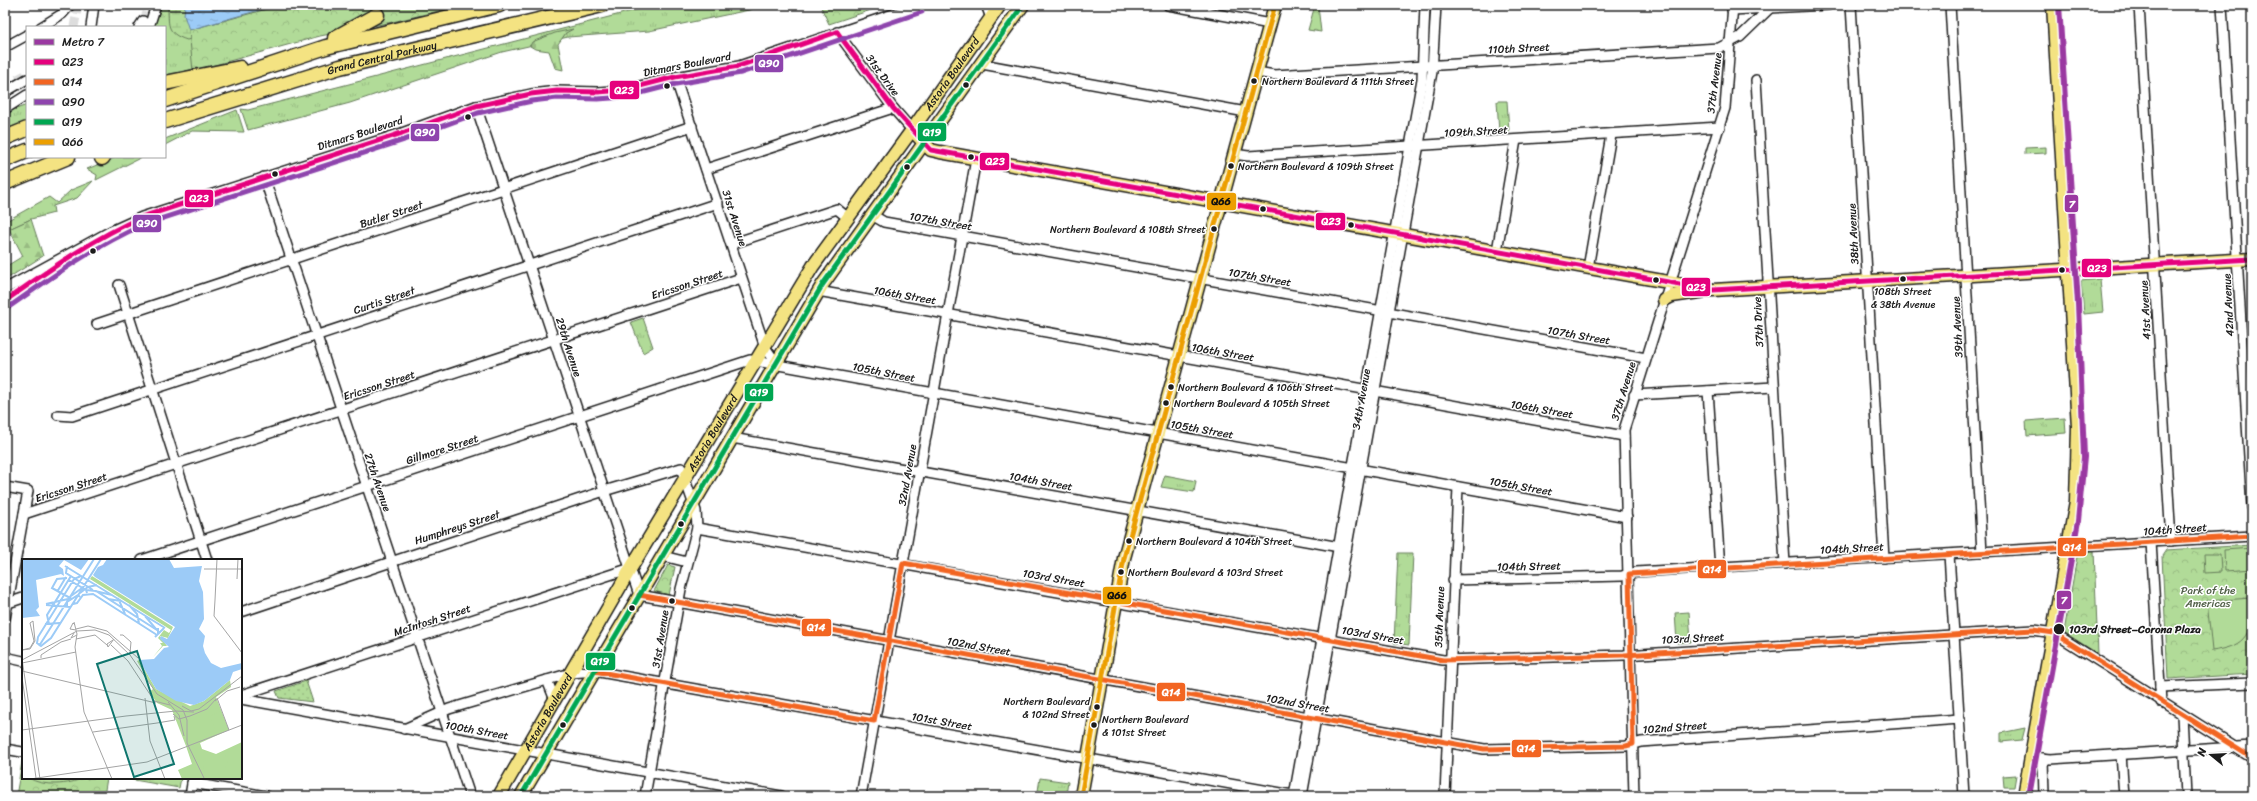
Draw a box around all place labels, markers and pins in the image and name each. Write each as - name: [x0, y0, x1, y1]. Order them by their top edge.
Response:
- place label: Northern Boulevard & 111th Street: [1262, 73, 1415, 91]
- marker: Northern Boulevard & 111th Street: [1249, 76, 1259, 86]
- unlabelled marker: [961, 80, 971, 90]
- unlabelled marker: [662, 81, 672, 91]
- unlabelled marker: [463, 112, 473, 122]
- unlabelled marker: [966, 152, 976, 162]
- place label: Northern Boulevard & 109th Street: [1238, 158, 1395, 176]
- marker: Northern Boulevard & 109th Street: [1226, 161, 1236, 171]
- unlabelled marker: [902, 162, 912, 172]
- unlabelled marker: [270, 169, 280, 179]
- unlabelled marker: [1258, 204, 1268, 214]
- unlabelled marker: [1346, 220, 1356, 230]
- place label: Northern Boulevard & 108th Street: [1050, 221, 1207, 239]
- marker: Northern Boulevard & 108th Street: [1209, 224, 1219, 234]
- unlabelled marker: [88, 246, 98, 256]
- unlabelled marker: [2057, 265, 2067, 275]
- marker: 108th Street & 38th Avenue: [1898, 274, 1908, 284]
- unlabelled marker: [1651, 275, 1661, 285]
- place label: 108th Street & 38th Avenue: [1871, 283, 1935, 314]
- place label: Northern Boulevard & 106th Street: [1178, 379, 1334, 397]
- marker: Northern Boulevard & 106th Street: [1166, 382, 1176, 392]
- place label: Northern Boulevard & 105th Street: [1174, 395, 1331, 413]
- marker: Northern Boulevard & 105th Street: [1161, 398, 1171, 408]
- unlabelled marker: [676, 519, 686, 529]
- place label: Northern Boulevard & 104th Street: [1136, 533, 1293, 551]
- marker: Northern Boulevard & 104th Street: [1124, 536, 1134, 546]
- place label: Northern Boulevard & 103rd Street: [1128, 564, 1284, 582]
- marker: Northern Boulevard & 103rd Street: [1116, 567, 1126, 577]
- unlabelled marker: [667, 596, 677, 606]
- unlabelled marker: [627, 603, 637, 613]
- place label: 103rd Street–Corona Plaza: [2069, 620, 2201, 639]
- marker: 103rd Street–Corona Plaza: [2052, 622, 2066, 636]
- place label: Northern Boulevard & 102nd Street: [1003, 693, 1091, 724]
- marker: Northern Boulevard & 102nd Street: [1092, 702, 1102, 712]
- place label: Northern Boulevard & 101st Street: [1102, 711, 1189, 742]
- unlabelled marker: [558, 720, 568, 730]
- marker: Northern Boulevard & 101st Street: [1089, 720, 1099, 730]

